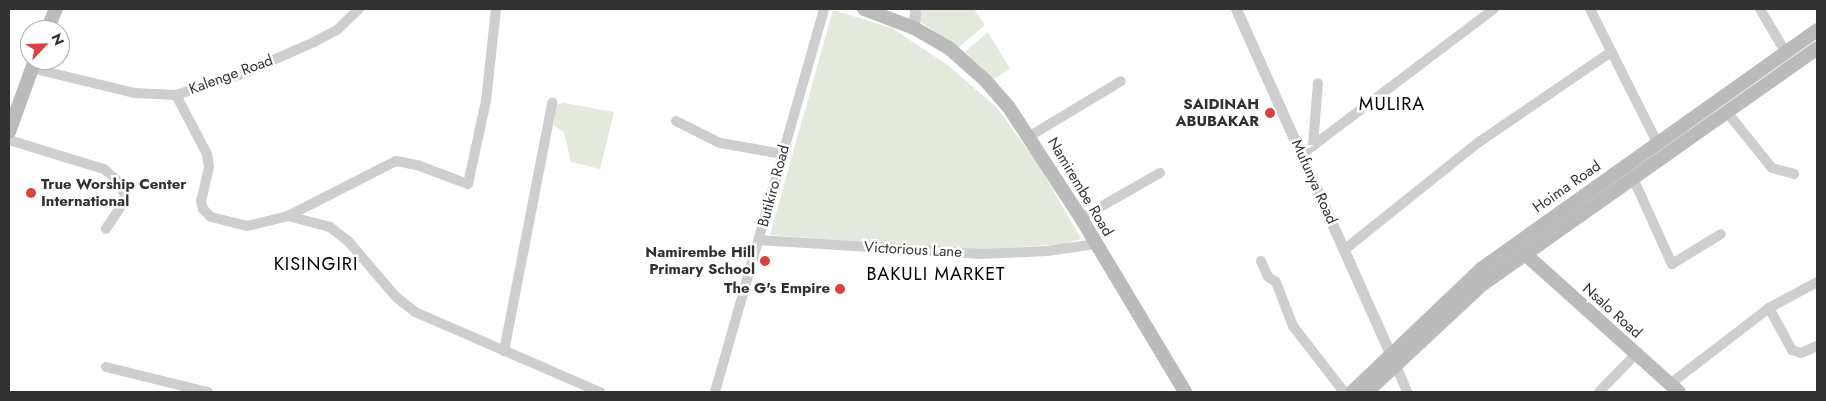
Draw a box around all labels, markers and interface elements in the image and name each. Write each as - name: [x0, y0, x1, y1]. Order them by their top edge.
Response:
- north arrow: [20, 20, 70, 70]
- text: N: [46, 30, 69, 48]
- street label: Kalenge Road: [187, 52, 275, 98]
- district label: MULIRA: [1358, 93, 1426, 115]
- place label: SAIDINAH ABUBAKAR: [1176, 95, 1259, 130]
- marker: SAIDINAH ABUBAKAR: [1263, 106, 1277, 120]
- street label: Namirembe Road: [1043, 134, 1117, 240]
- street label: Mufunya Road: [1287, 137, 1341, 227]
- street label: Butikiro Road: [754, 143, 794, 229]
- street label: Hoima Road: [1530, 157, 1604, 217]
- place label: True Worship Center International: [41, 175, 186, 210]
- marker: True Worship Center International: [25, 187, 37, 199]
- street label: Victorious Lane: [864, 238, 962, 262]
- place label: Namirembe Hill Primary School: [645, 243, 755, 278]
- district label: KISINGIRI: [273, 253, 359, 275]
- marker: Namirembe Hill Primary School: [759, 255, 771, 267]
- district label: BAKULI MARKET: [865, 263, 1007, 285]
- place label: The G's Empire: [724, 280, 830, 298]
- street label: Nsalo Road: [1579, 280, 1645, 342]
- marker: The G's Empire: [834, 283, 846, 295]

